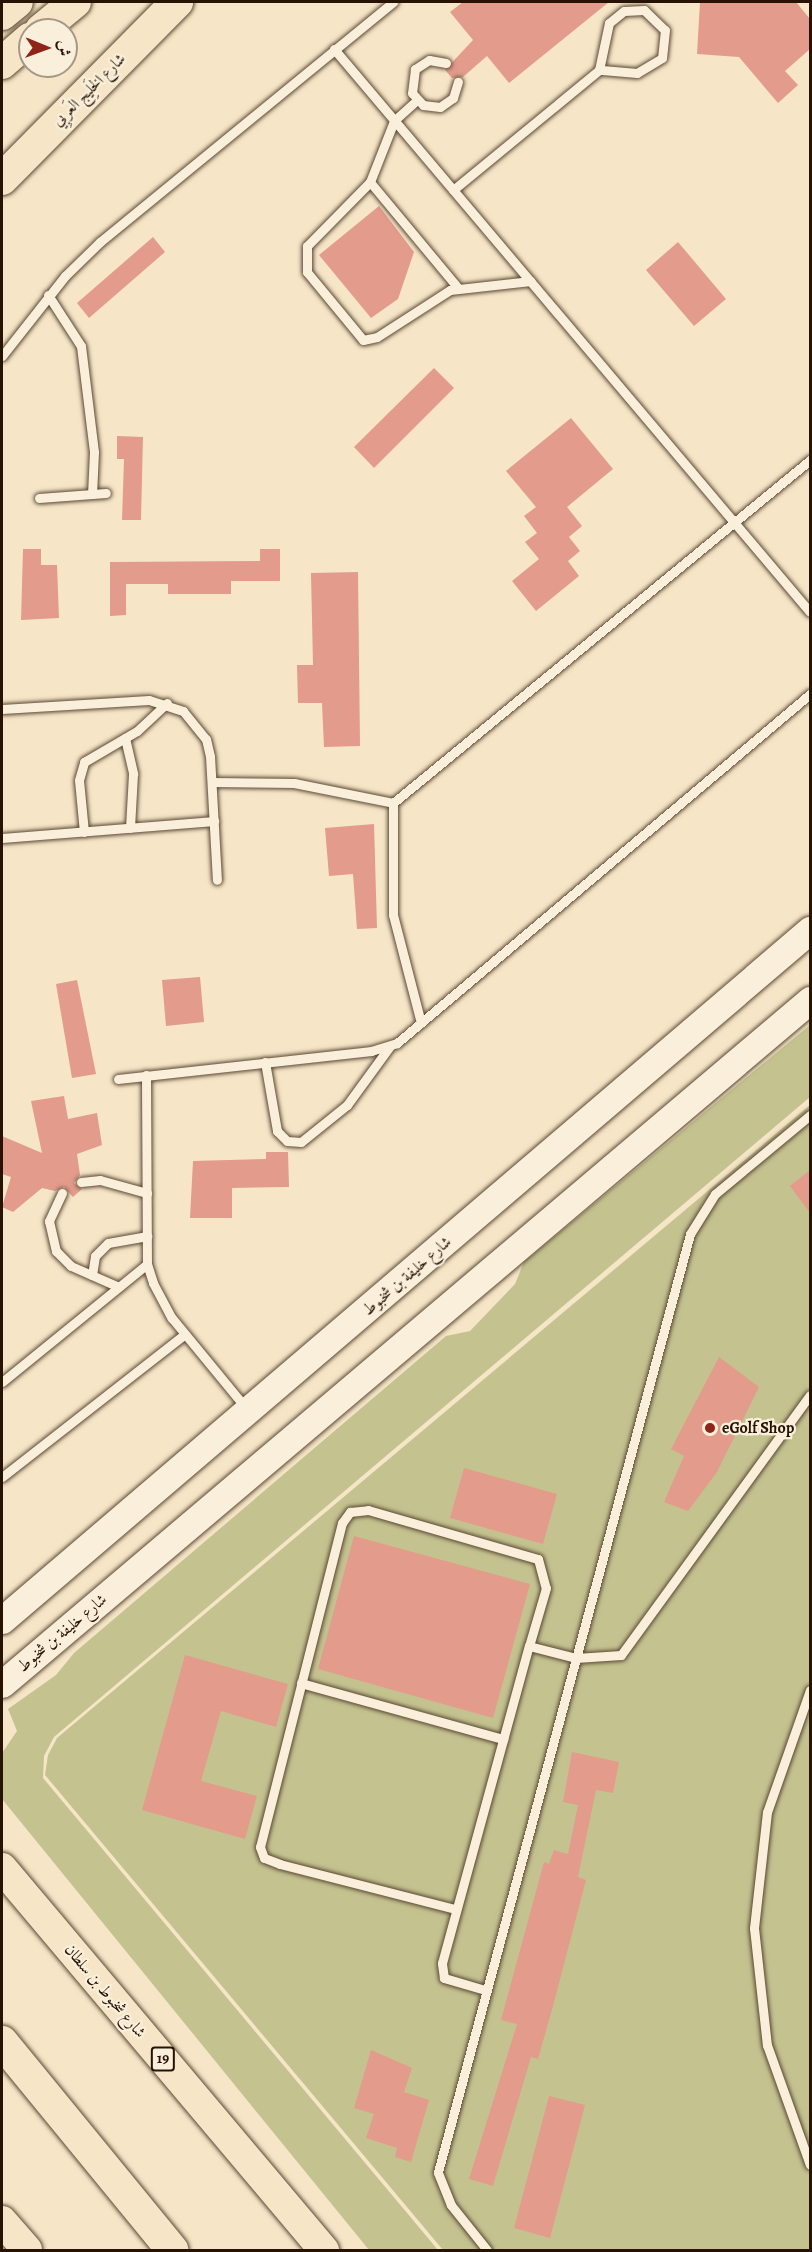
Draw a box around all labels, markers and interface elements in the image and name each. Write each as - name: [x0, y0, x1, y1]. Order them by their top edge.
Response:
- north arrow: [18, 18, 78, 78]
- street label: شارع الخَلِيج العَربِي: [48, 49, 130, 131]
- street label: شارع خليفة بن شخبوط: [359, 1232, 455, 1320]
- place label: eGolf Shop: [722, 1418, 794, 1438]
- marker: eGolf Shop: [703, 1421, 717, 1435]
- street label: شارع خليفة بن شخبوط: [13, 1590, 111, 1676]
- street label: شارع شخبوط بن سلطان: [60, 1940, 150, 2042]
- road number: 19: [150, 2047, 176, 2071]

